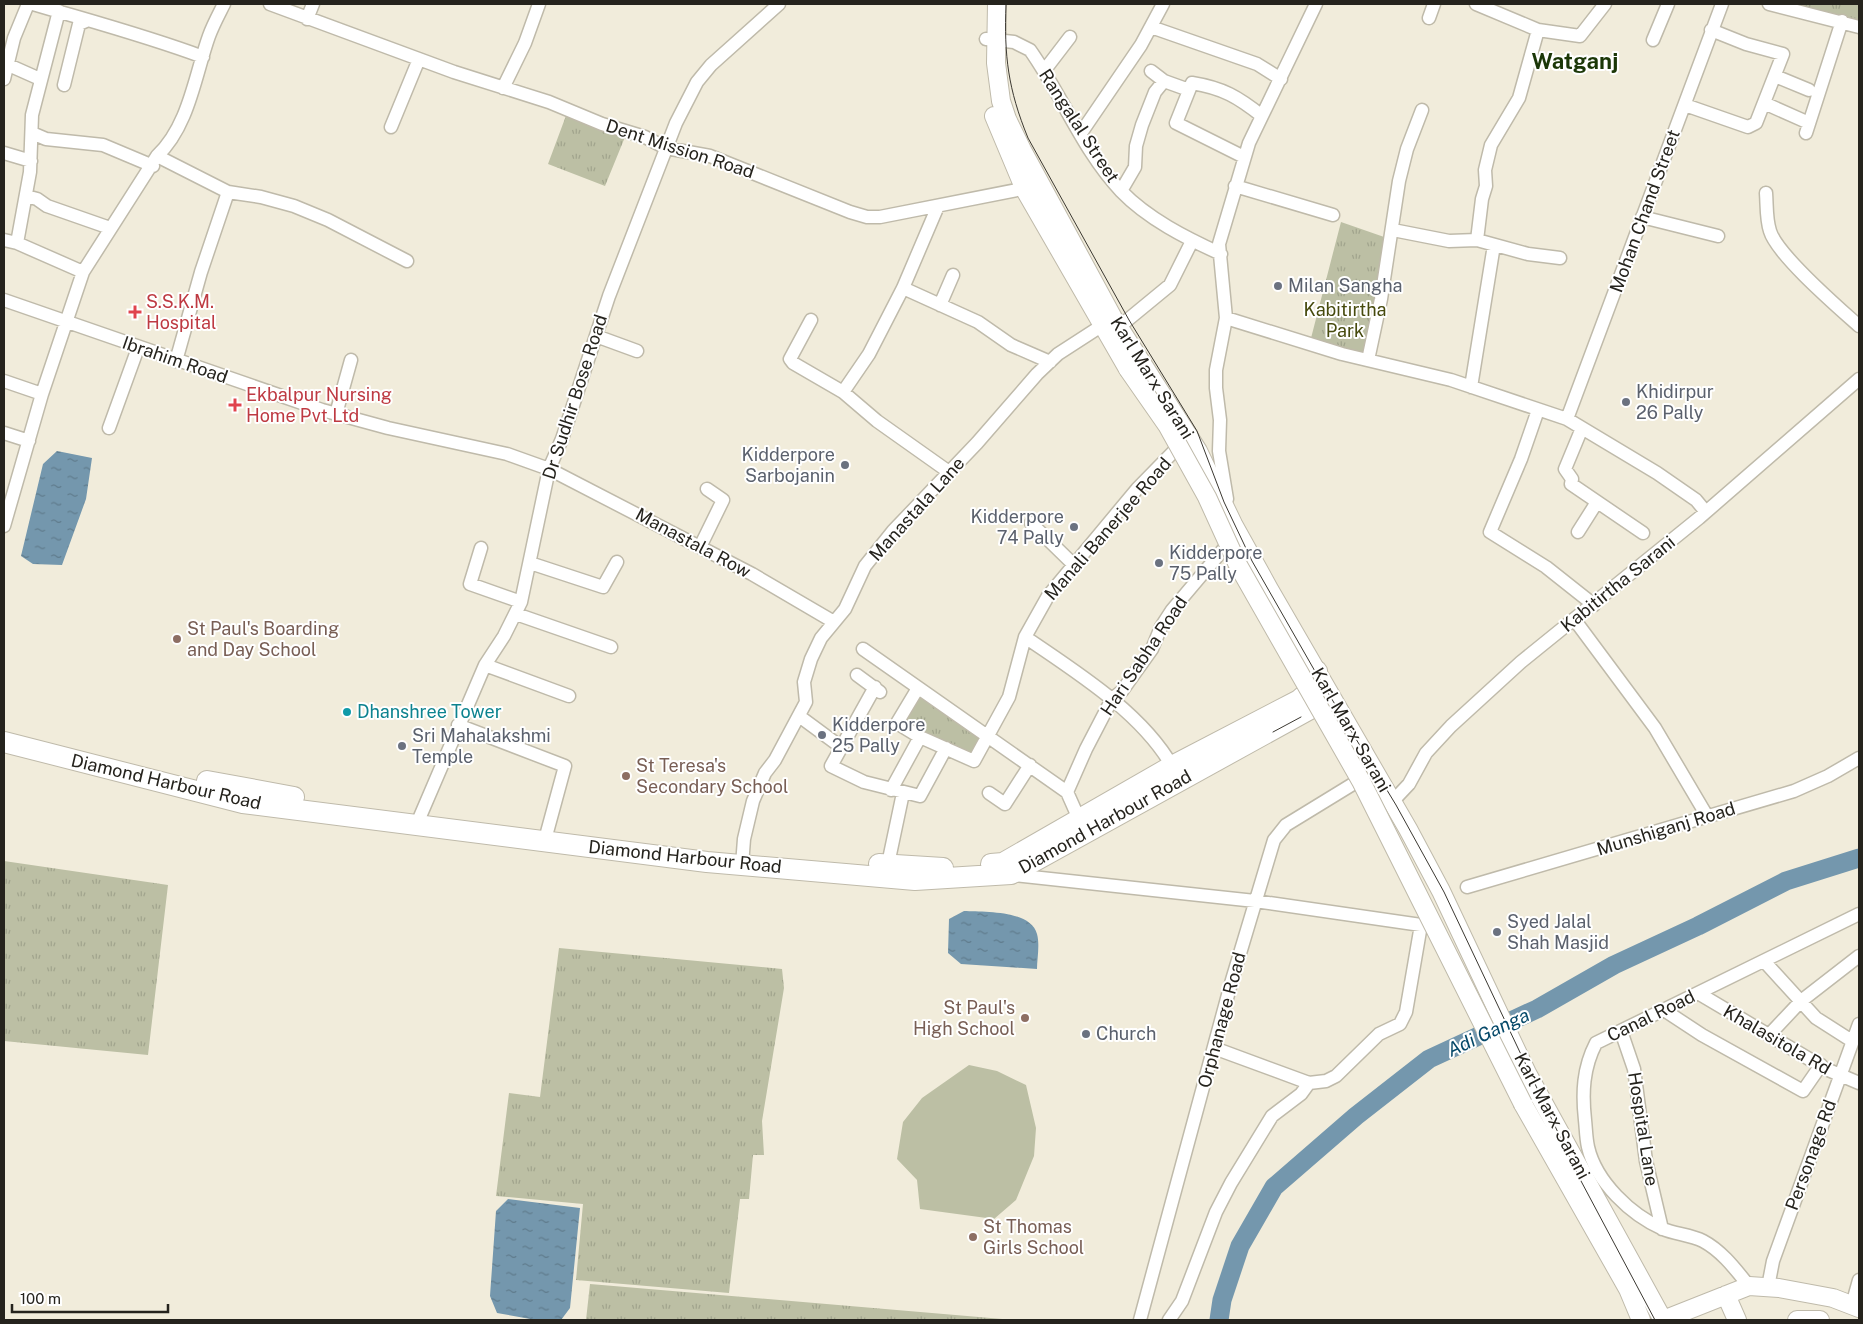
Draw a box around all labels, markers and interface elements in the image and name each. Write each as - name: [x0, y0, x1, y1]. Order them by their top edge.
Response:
- district label: Watganj: [1532, 48, 1618, 74]
- street label: Rangalal Street: [1035, 65, 1124, 186]
- street label: Dent Mission Road: [603, 115, 757, 182]
- street label: Mohan Chand Street: [1605, 127, 1684, 295]
- place label: Milan Sangha: [1288, 275, 1402, 296]
- marker: Milan Sangha: [1272, 280, 1284, 292]
- place label: S.S.K.M. Hospital: [146, 291, 216, 333]
- park label: Kabitirtha Park: [1304, 299, 1386, 341]
- marker: S.S.K.M. Hospital: [128, 305, 142, 319]
- street label: Dr Sudhir Bose Road: [538, 312, 611, 482]
- street label: Karl Marx Sarani: [1106, 313, 1198, 443]
- street label: Ibrahim Road: [120, 332, 231, 387]
- place label: Khidirpur 26 Pally: [1636, 381, 1714, 423]
- place label: Ekbalpur Nursing Home Pvt Ltd: [246, 384, 392, 426]
- marker: Khidirpur 26 Pally: [1620, 396, 1632, 408]
- marker: Ekbalpur Nursing Home Pvt Ltd: [228, 398, 242, 412]
- place label: Kidderpore Sarbojanin: [742, 444, 835, 486]
- street label: Manastala Lane: [865, 453, 969, 565]
- street label: Manali Banerjee Road: [1040, 453, 1175, 604]
- marker: Kidderpore Sarbojanin: [839, 459, 851, 471]
- street label: Manastala Row: [632, 503, 754, 582]
- place label: Kidderpore 74 Pally: [971, 506, 1064, 548]
- marker: Kidderpore 74 Pally: [1068, 521, 1080, 533]
- street label: Kabitirtha Sarani: [1556, 531, 1679, 636]
- place label: Kidderpore 75 Pally: [1169, 542, 1262, 584]
- marker: Kidderpore 75 Pally: [1153, 557, 1165, 569]
- street label: Hari Sabha Road: [1096, 592, 1191, 719]
- place label: St Paul's Boarding and Day School: [187, 618, 339, 660]
- marker: St Paul's Boarding and Day School: [171, 633, 183, 645]
- street label: Karl Marx Sarani: [1307, 664, 1396, 796]
- place label: Dhanshree Tower: [357, 701, 502, 722]
- marker: Dhanshree Tower: [341, 706, 353, 718]
- place label: Kidderpore 25 Pally: [832, 714, 925, 756]
- place label: Sri Mahalakshmi Temple: [412, 725, 551, 767]
- marker: Kidderpore 25 Pally: [816, 729, 828, 741]
- marker: Sri Mahalakshmi Temple: [396, 740, 408, 752]
- street label: Diamond Harbour Road: [69, 749, 263, 814]
- place label: St Teresa's Secondary School: [636, 755, 788, 797]
- street label: Diamond Harbour Road: [1015, 765, 1195, 878]
- marker: St Teresa's Secondary School: [620, 770, 632, 782]
- street label: Munshiganj Road: [1594, 797, 1738, 860]
- street label: Diamond Harbour Road: [587, 836, 783, 877]
- place label: Syed Jalal Shah Masjid: [1507, 911, 1609, 953]
- marker: Syed Jalal Shah Masjid: [1491, 926, 1503, 938]
- street label: Orphanage Road: [1193, 950, 1250, 1090]
- street label: Canal Road: [1603, 985, 1698, 1046]
- place label: St Paul's High School: [913, 997, 1015, 1039]
- street label: Khalasitola Rd: [1720, 1000, 1835, 1079]
- water label: Adi Ganga: [1443, 1003, 1533, 1061]
- marker: St Paul's High School: [1019, 1012, 1031, 1024]
- place label: Church: [1096, 1023, 1156, 1044]
- marker: Church: [1080, 1028, 1092, 1040]
- street label: Karl Marx Sarani: [1510, 1049, 1595, 1183]
- street label: Hospital Lane: [1624, 1070, 1663, 1188]
- street label: Personage Rd: [1781, 1097, 1840, 1213]
- place label: St Thomas Girls School: [983, 1216, 1084, 1258]
- marker: St Thomas Girls School: [967, 1231, 979, 1243]
- scale bar: [12, 1282, 169, 1314]
- text: 100 m: [20, 1290, 61, 1307]

